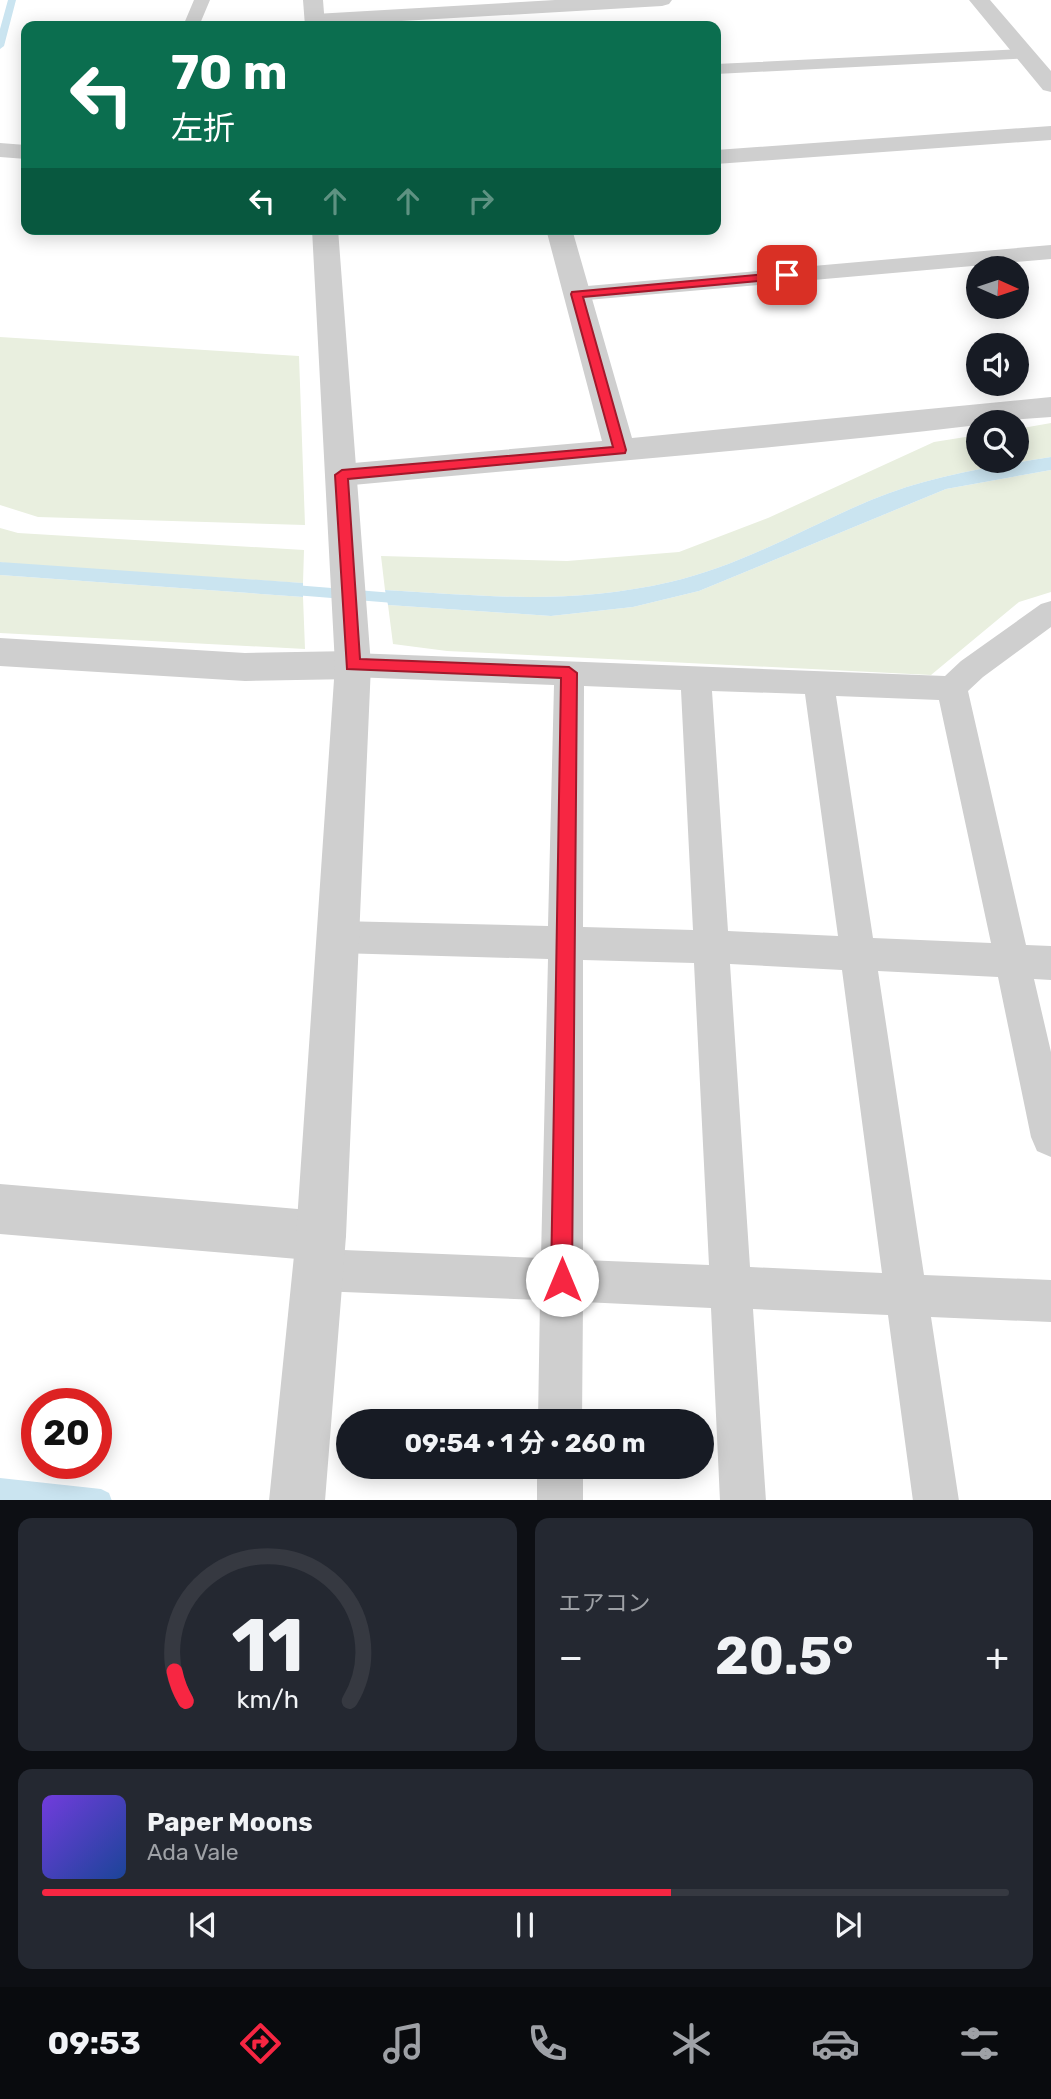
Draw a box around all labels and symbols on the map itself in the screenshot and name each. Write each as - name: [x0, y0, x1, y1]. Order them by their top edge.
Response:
- pin: [757, 245, 817, 305]
- north arrow: [966, 256, 1029, 318]
- position arrow: [525, 1243, 599, 1317]
- speed limit sign: 20: [21, 1388, 112, 1479]

